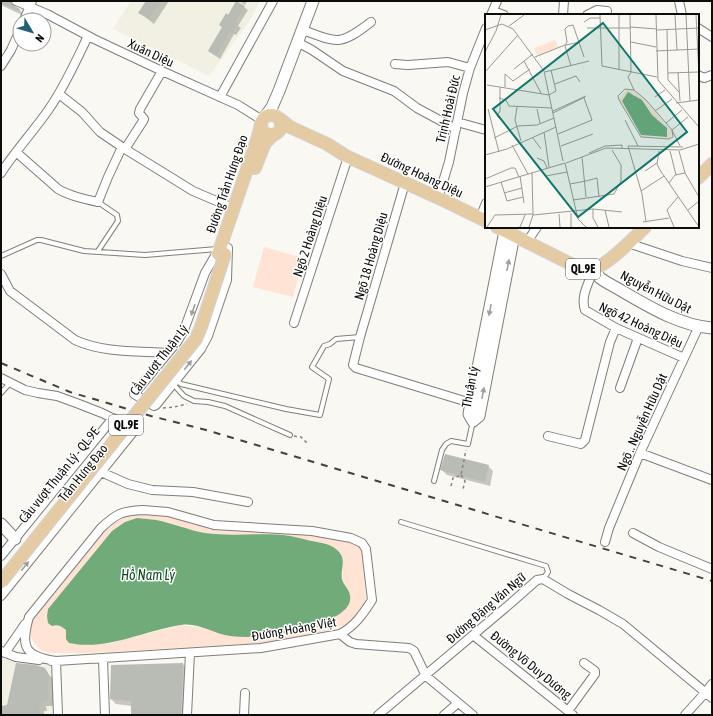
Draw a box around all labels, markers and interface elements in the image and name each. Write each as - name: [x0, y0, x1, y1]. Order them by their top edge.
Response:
- north arrow: [12, 12, 52, 52]
- inset map: [485, 14, 699, 228]
- text: N: [33, 32, 47, 44]
- street label: Xuân Diệu: [126, 36, 176, 70]
- street label: Trịnh Hoài Đức: [433, 74, 463, 144]
- street label: Đường Trần Hưng Đạo: [203, 133, 251, 235]
- street label: Đường Hoàng Diệu: [378, 149, 466, 201]
- street label: Ngõ 2 Hoàng Diệu: [290, 193, 330, 279]
- street label: Ngõ 18 Hoàng Diệu: [351, 210, 391, 302]
- one-way arrow: [505, 259, 511, 271]
- road number: QL.9E: [566, 259, 600, 279]
- street label: Nguyễn Hữu Dật: [618, 268, 694, 316]
- street label: Ngõ 42 Hoàng Diệu: [597, 299, 685, 351]
- one-way arrow: [190, 304, 196, 316]
- one-way arrow: [486, 304, 492, 317]
- street label: Cầu vượt Thuận Lý: [127, 321, 192, 398]
- one-way arrow: [184, 360, 193, 371]
- street label: Thuận Lý: [459, 364, 482, 409]
- street label: Ngõ .. Nguyễn Hữu Dật: [614, 371, 670, 473]
- one-way arrow: [481, 386, 487, 399]
- road number: QL.9E: [109, 415, 143, 435]
- street label: Cầu vượt Thuận Lý - QL.9E: [16, 424, 102, 526]
- street label: Trần Hưng Đạo: [55, 441, 111, 505]
- one-way arrow: [21, 560, 30, 571]
- water label: Hồ Nam Lý: [121, 566, 175, 583]
- street label: Đường Đặng Văn Ngữ: [443, 569, 529, 646]
- street label: Đường Hoàng Việt: [250, 614, 338, 644]
- street label: Đường Võ Duy Dương: [488, 628, 575, 702]

